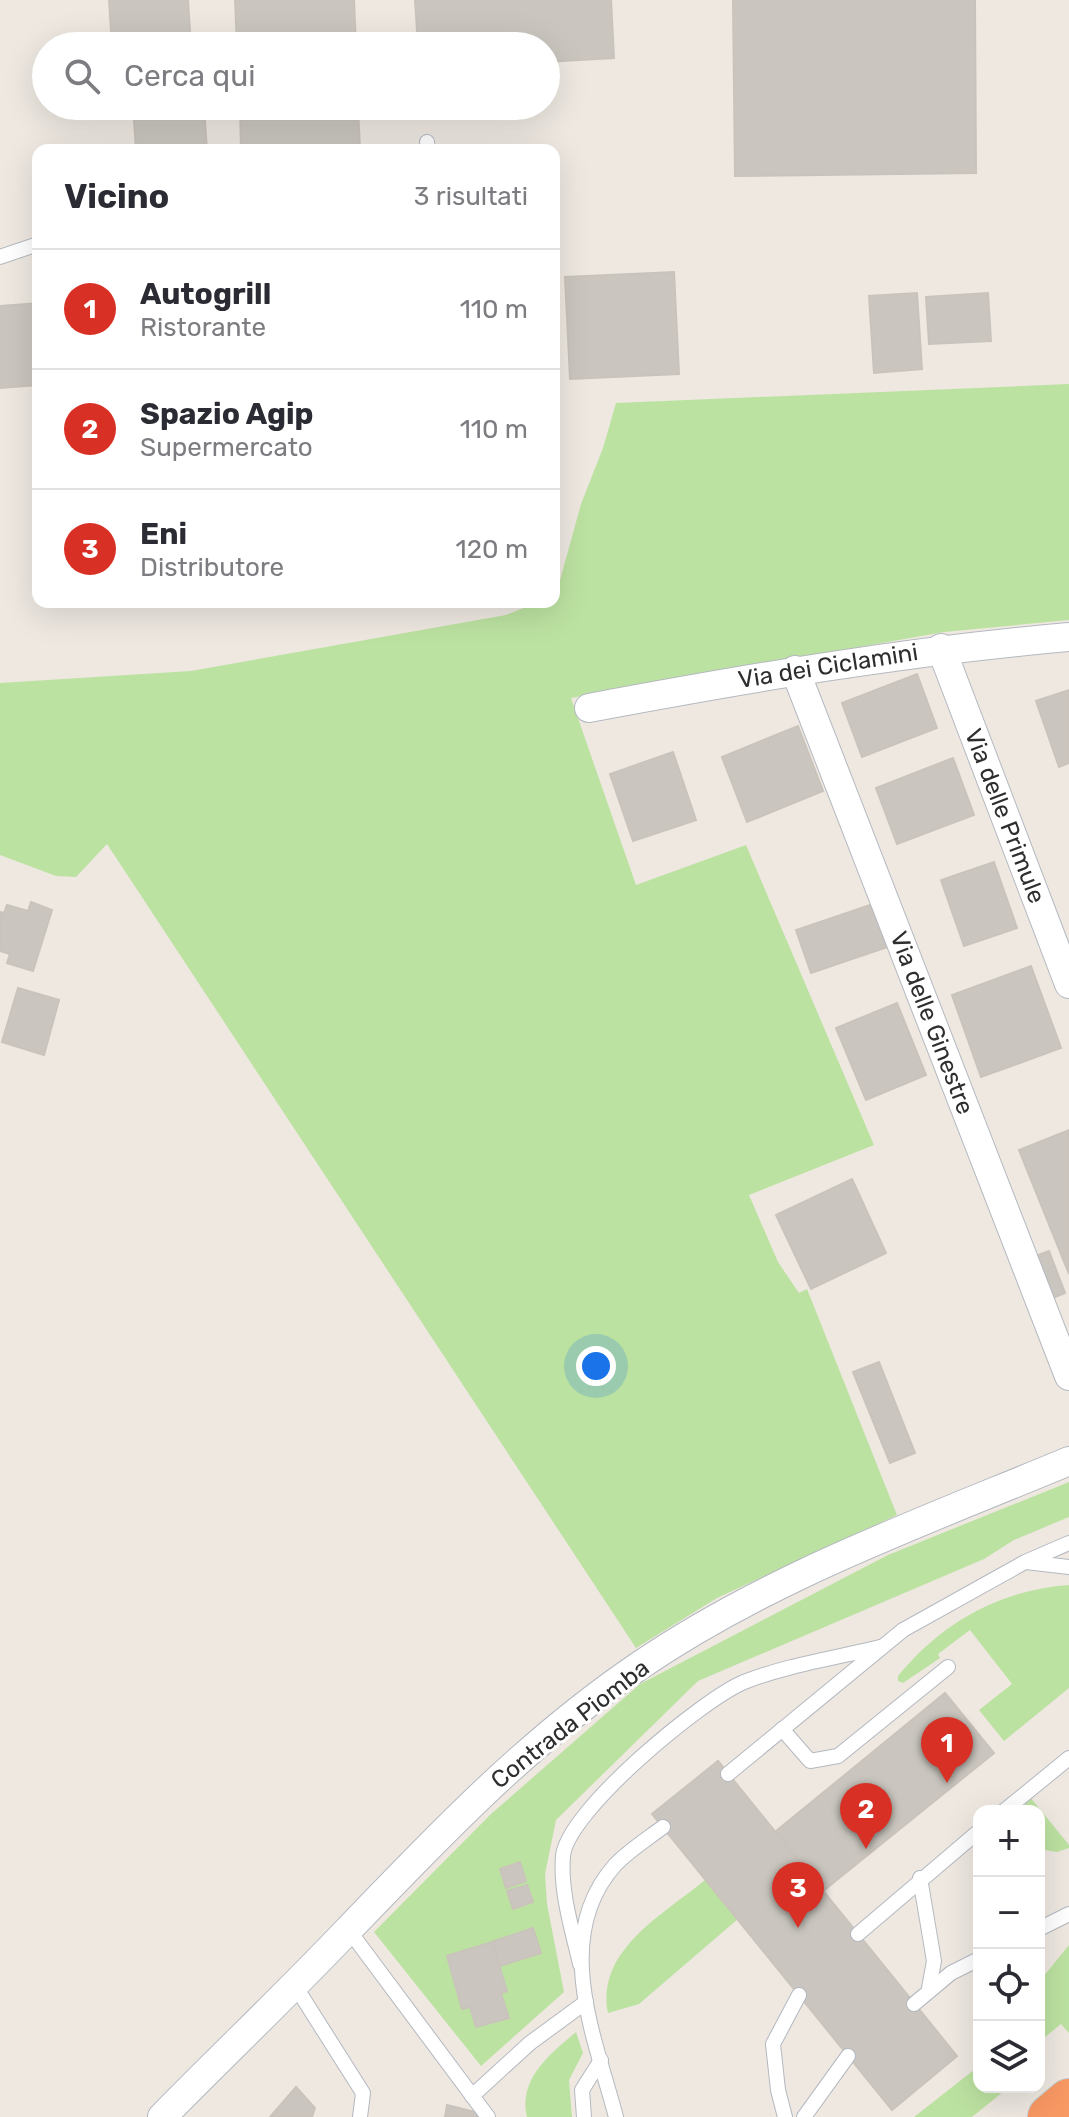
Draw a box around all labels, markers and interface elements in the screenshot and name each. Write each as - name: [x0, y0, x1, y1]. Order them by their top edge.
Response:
- search box: [32, 32, 560, 120]
- icon: search: [60, 54, 104, 98]
- text: Cerca qui: [124, 58, 256, 94]
- text: Vicino: [64, 176, 169, 217]
- text: 3 risultati: [414, 181, 528, 212]
- text: Autogrill: [140, 276, 271, 312]
- text: 1: [84, 294, 96, 325]
- text: 110 m: [460, 294, 528, 325]
- text: Ristorante: [140, 312, 266, 343]
- text: Spazio Agip: [140, 396, 313, 432]
- text: 2: [82, 414, 98, 445]
- text: 110 m: [460, 414, 528, 445]
- text: Supermercato: [140, 432, 313, 463]
- text: Eni: [140, 516, 187, 552]
- text: 3: [81, 534, 99, 565]
- text: 120 m: [456, 534, 528, 565]
- text: Distributore: [140, 552, 284, 583]
- street label: Via dei Ciclamini: [736, 638, 920, 694]
- street label: Via delle Primule: [959, 725, 1051, 907]
- street label: Via delle Ginestre: [884, 928, 980, 1118]
- your location: [576, 1346, 616, 1386]
- street label: Contrada Piomba: [485, 1654, 655, 1794]
- pin: 1: [921, 1717, 973, 1783]
- pin: 2: [840, 1783, 892, 1849]
- map controls: [973, 1805, 1045, 2093]
- button: +: [973, 1805, 1045, 1877]
- pin: 3: [772, 1862, 824, 1928]
- button: −: [973, 1877, 1045, 1949]
- button: locate: [973, 1949, 1045, 2021]
- button: layers: [973, 2021, 1045, 2093]

